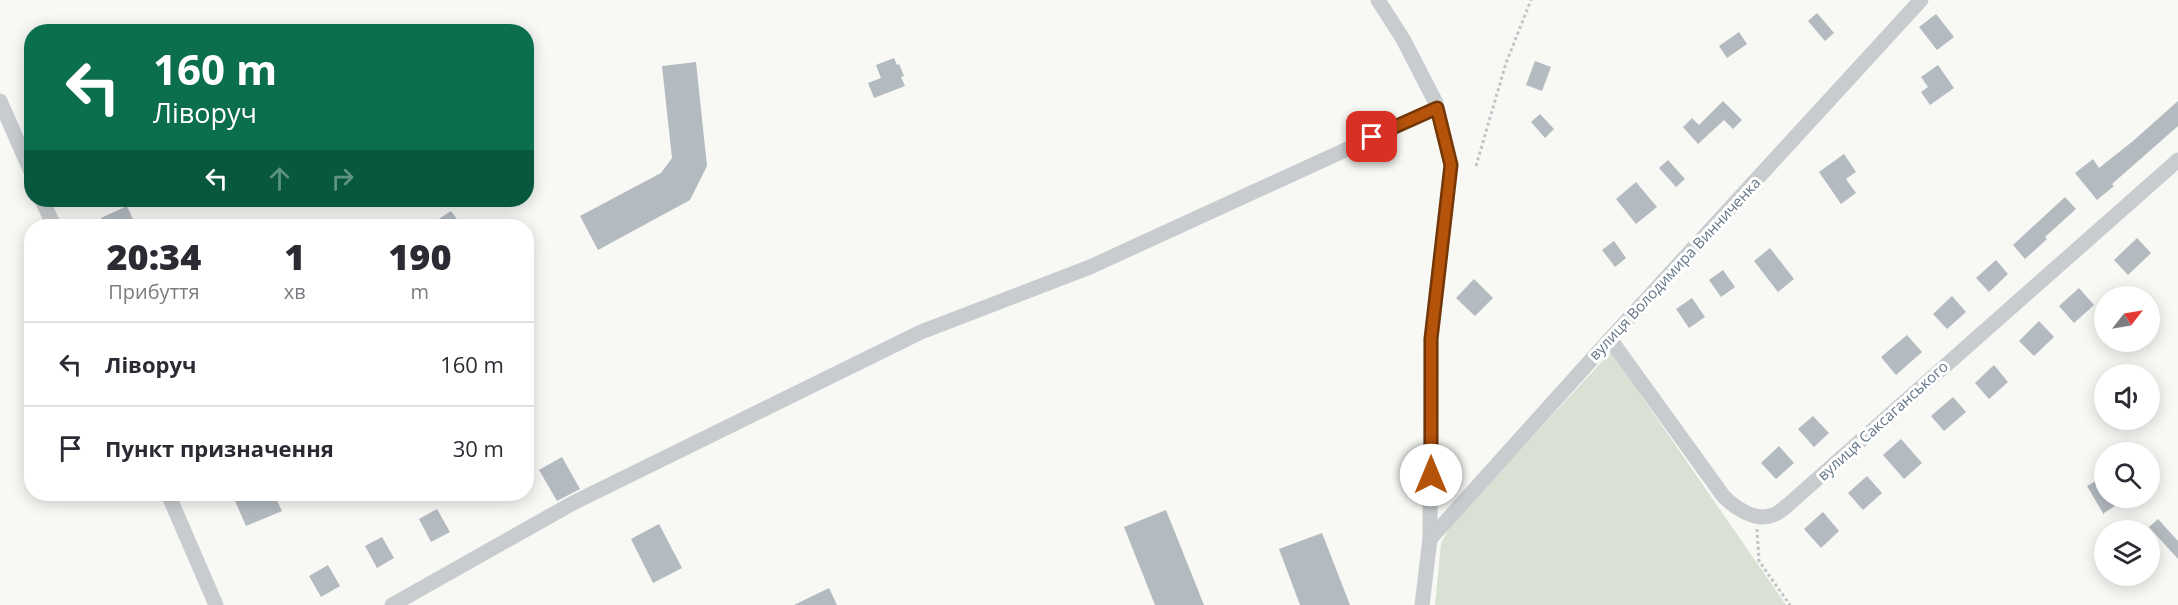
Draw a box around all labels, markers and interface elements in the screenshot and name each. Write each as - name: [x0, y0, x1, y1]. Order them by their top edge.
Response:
- text: 160 m: [153, 40, 277, 97]
- icon: left: [54, 48, 132, 126]
- text: Ліворуч: [153, 94, 257, 131]
- pin: [1346, 111, 1397, 162]
- icon: arrive: [1355, 120, 1388, 153]
- icon: left: [200, 162, 233, 195]
- icon: ahead: [263, 162, 296, 195]
- icon: right: [326, 162, 359, 195]
- street label: вулиця Володимира Винниченка: [1584, 173, 1764, 364]
- text: 20:34: [106, 232, 201, 281]
- text: 1: [284, 232, 305, 281]
- text: 190: [388, 232, 451, 281]
- text: Прибуття: [108, 278, 200, 305]
- text: хв: [284, 278, 306, 305]
- text: m: [411, 278, 429, 305]
- north arrow: [2094, 286, 2160, 352]
- map controls: [2094, 286, 2160, 586]
- icon: left: [54, 348, 87, 381]
- text: Ліворуч: [105, 349, 196, 379]
- text: 160 m: [440, 349, 504, 379]
- street label: вулиця Саксаганського: [1813, 356, 1952, 484]
- button: sound: [2094, 364, 2160, 430]
- icon: arrive: [54, 432, 87, 465]
- text: Пункт призначення: [105, 433, 334, 463]
- text: 30 m: [453, 433, 504, 463]
- button: search: [2094, 442, 2160, 508]
- position arrow: [1399, 443, 1463, 507]
- button: layers: [2094, 520, 2160, 586]

